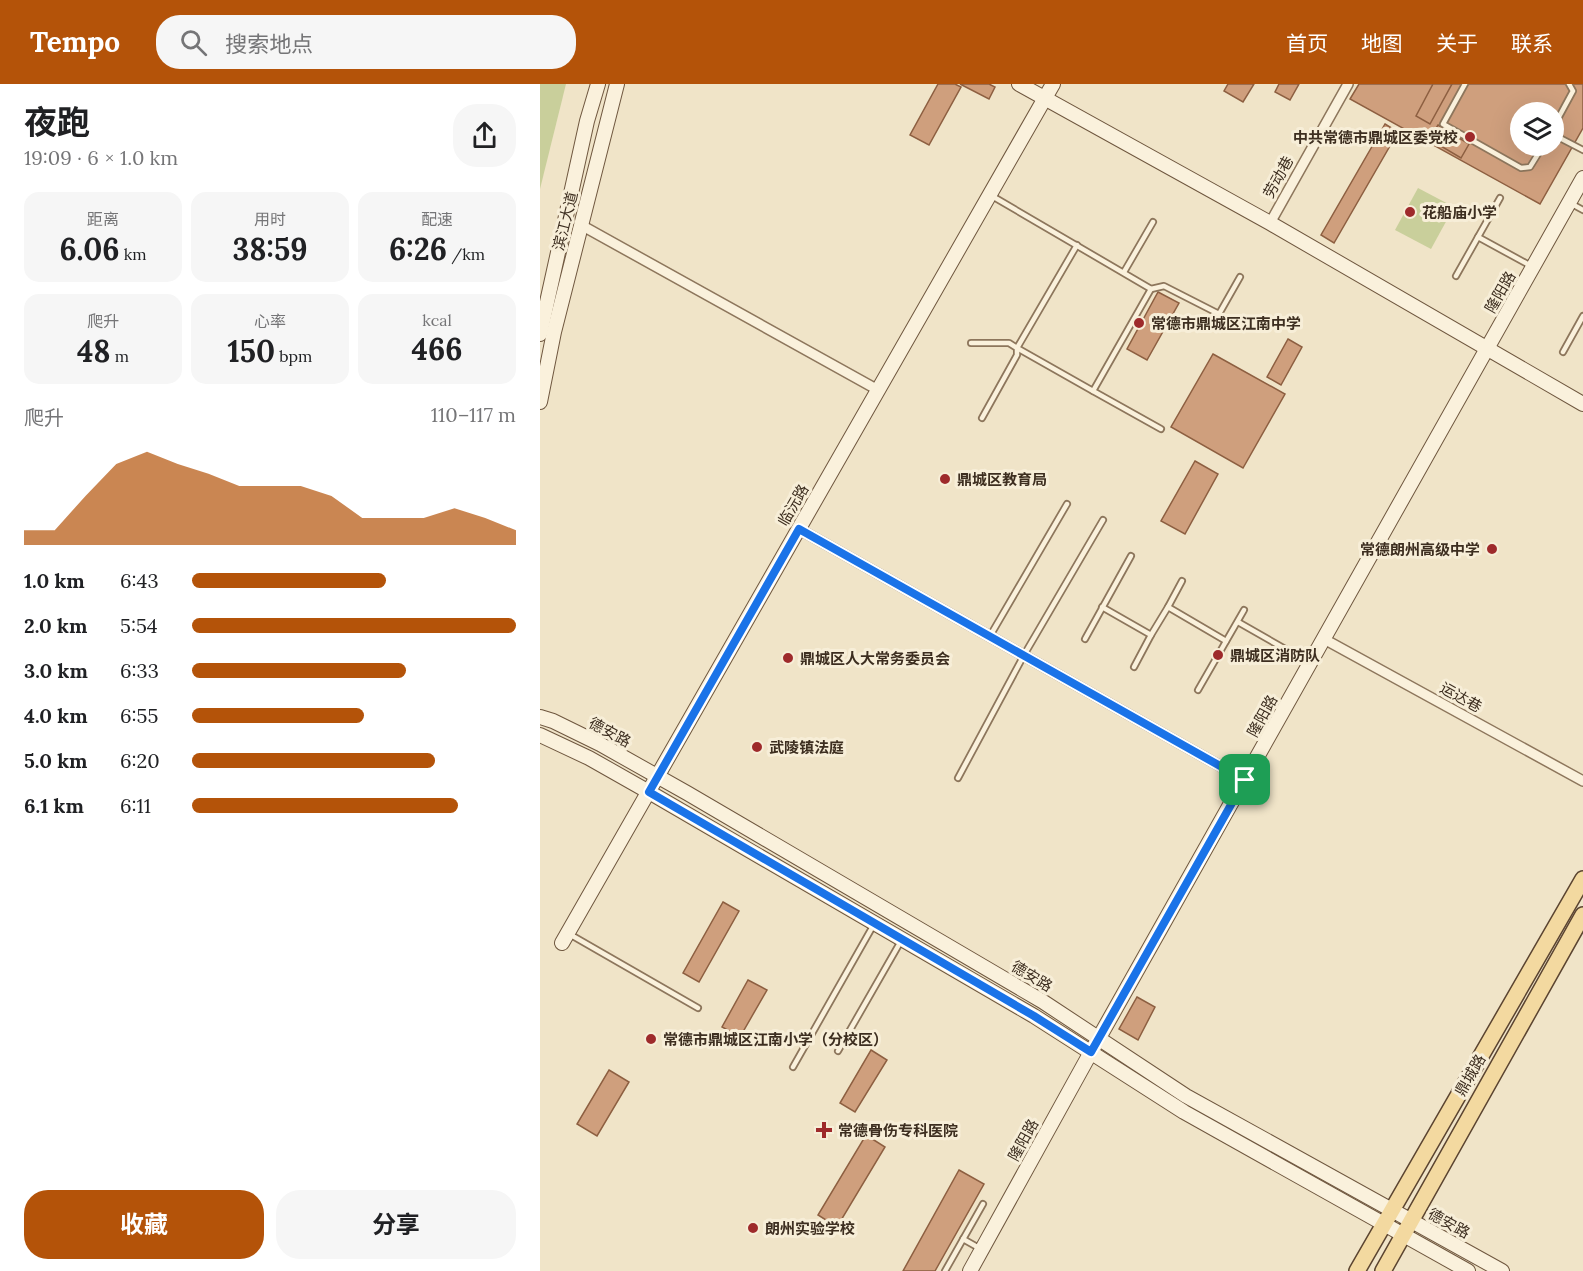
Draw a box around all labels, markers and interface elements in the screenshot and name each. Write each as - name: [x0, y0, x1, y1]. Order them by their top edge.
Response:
- search box: [156, 15, 576, 69]
- text: Tempo: [30, 24, 120, 60]
- icon: search: [177, 26, 210, 59]
- text: 搜索地点: [225, 30, 313, 58]
- text: 首页: [1286, 30, 1328, 57]
- text: 地图: [1361, 30, 1403, 57]
- text: 关于: [1436, 30, 1478, 57]
- text: 联系: [1511, 30, 1553, 57]
- text: 夜跑: [24, 101, 90, 143]
- map controls: [1510, 102, 1564, 156]
- button: layers: [1510, 102, 1564, 156]
- button: share: [453, 104, 516, 167]
- place label: 中共常德市鼎城区委党校: [1293, 128, 1458, 147]
- marker: 中共常德市鼎城区委党校: [1463, 130, 1477, 144]
- text: 19:09 · 6 × 1.0 km: [24, 145, 178, 170]
- street label: 劳动巷: [1259, 153, 1297, 201]
- street label: 滨江大道: [549, 190, 581, 252]
- place label: 花船庙小学: [1422, 203, 1497, 222]
- marker: 花船庙小学: [1403, 205, 1417, 219]
- text: 距离: [87, 209, 119, 229]
- text: 用时: [254, 209, 286, 229]
- text: 配速: [421, 209, 453, 229]
- text: 6.06: [59, 230, 120, 268]
- text: 38:59: [233, 230, 307, 268]
- text: 6:26: [389, 230, 447, 268]
- text: km: [120, 244, 147, 264]
- text: /km: [447, 244, 485, 264]
- street label: 隆阳路: [1481, 268, 1519, 316]
- text: kcal: [422, 310, 452, 330]
- text: 爬升: [87, 311, 119, 331]
- text: 心率: [254, 311, 286, 331]
- place label: 常德市鼎城区江南中学: [1151, 314, 1301, 333]
- marker: 常德市鼎城区江南中学: [1132, 316, 1146, 330]
- text: 466: [412, 330, 462, 368]
- text: 48: [77, 332, 111, 370]
- text: 150: [228, 332, 275, 370]
- text: m: [111, 346, 129, 366]
- text: bpm: [275, 346, 312, 366]
- text: 110–117 m: [431, 402, 516, 427]
- text: 爬升: [24, 405, 64, 430]
- place label: 鼎城区教育局: [957, 470, 1047, 489]
- marker: 鼎城区教育局: [938, 472, 952, 486]
- street label: 临沅路: [774, 481, 812, 529]
- place label: 常德朗州高级中学: [1360, 540, 1480, 559]
- marker: 常德朗州高级中学: [1485, 542, 1499, 556]
- text: 1.0 km: [24, 568, 85, 593]
- text: 6:43: [120, 568, 159, 593]
- text: 2.0 km: [24, 613, 87, 638]
- text: 5:54: [120, 613, 158, 638]
- place label: 鼎城区消防队: [1230, 646, 1320, 665]
- marker: 鼎城区消防队: [1211, 648, 1225, 662]
- place label: 鼎城区人大常务委员会: [800, 649, 950, 668]
- marker: 鼎城区人大常务委员会: [781, 651, 795, 665]
- text: 3.0 km: [24, 658, 88, 683]
- text: 6:33: [120, 658, 159, 683]
- street label: 运达巷: [1437, 678, 1485, 716]
- street label: 隆阳路: [1243, 692, 1281, 740]
- text: 4.0 km: [24, 703, 88, 728]
- text: 6:55: [120, 703, 158, 728]
- street label: 德安路: [586, 713, 634, 751]
- place label: 武陵镇法庭: [769, 738, 844, 757]
- marker: 武陵镇法庭: [750, 740, 764, 754]
- text: 5.0 km: [24, 748, 87, 773]
- text: 6:20: [120, 748, 160, 773]
- pin: [1219, 754, 1270, 805]
- icon: arrive: [1228, 763, 1261, 796]
- text: 6.1 km: [24, 793, 84, 818]
- text: 6:11: [120, 793, 151, 818]
- street label: 德安路: [1008, 956, 1056, 996]
- place label: 常德市鼎城区江南小学（分校区）: [663, 1030, 888, 1049]
- marker: 常德市鼎城区江南小学（分校区）: [644, 1032, 658, 1046]
- street label: 鼎城路: [1451, 1051, 1489, 1099]
- street label: 隆阳路: [1004, 1116, 1042, 1164]
- marker: 常德骨伤专科医院: [815, 1121, 833, 1139]
- place label: 常德骨伤专科医院: [838, 1121, 958, 1140]
- button: 收藏: [24, 1190, 264, 1259]
- button: 分享: [276, 1190, 516, 1259]
- street label: 德安路: [1425, 1204, 1473, 1242]
- place label: 朗州实验学校: [765, 1219, 855, 1238]
- marker: 朗州实验学校: [746, 1221, 760, 1235]

